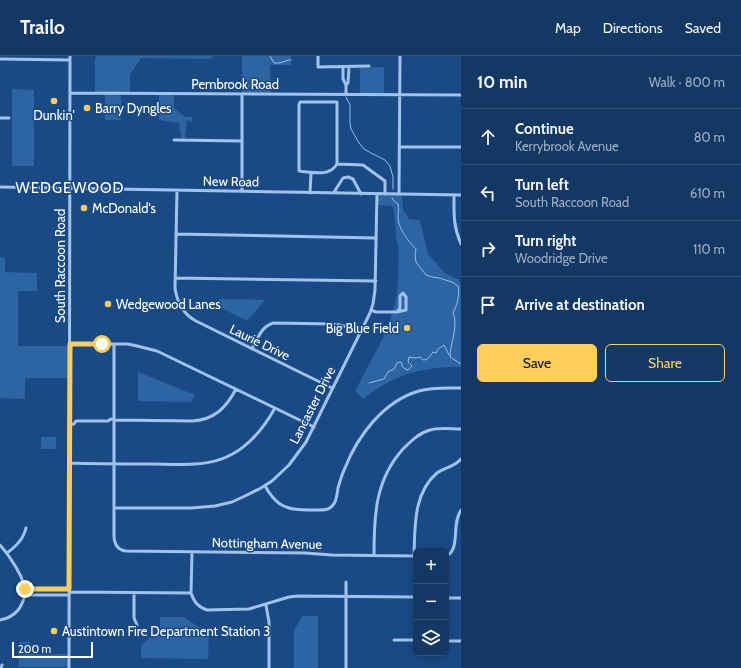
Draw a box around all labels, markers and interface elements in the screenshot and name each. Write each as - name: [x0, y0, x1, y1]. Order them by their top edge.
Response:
- text: Trailo: [20, 16, 65, 39]
- text: Map: [555, 19, 581, 37]
- text: Directions: [603, 19, 663, 37]
- text: Saved: [685, 19, 721, 37]
- text: 10 min: [477, 72, 527, 92]
- text: Walk · 800 m: [649, 74, 725, 90]
- street label: Pembrook Road: [191, 76, 279, 92]
- marker: Dunkin': [49, 96, 59, 106]
- place label: Barry Dyngles: [95, 100, 172, 116]
- marker: Barry Dyngles: [82, 103, 92, 113]
- place label: Dunkin': [33, 107, 75, 123]
- text: Continue: [515, 120, 574, 138]
- icon: ahead: [477, 126, 499, 148]
- text: 80 m: [694, 129, 725, 145]
- text: Kerrybrook Avenue: [515, 138, 619, 154]
- street label: New Road: [203, 173, 259, 189]
- text: Turn left: [515, 176, 569, 194]
- district label: WEDGEWOOD: [16, 179, 124, 197]
- icon: left: [477, 182, 499, 204]
- text: 610 m: [690, 185, 725, 201]
- text: South Raccoon Road: [515, 194, 629, 210]
- place label: McDonald's: [92, 200, 157, 216]
- marker: McDonald's: [79, 203, 89, 213]
- street label: South Raccoon Road: [52, 209, 68, 323]
- text: Turn right: [515, 232, 576, 250]
- icon: right: [477, 238, 499, 260]
- text: 110 m: [693, 241, 725, 257]
- text: Woodridge Drive: [515, 250, 608, 266]
- icon: arrive: [477, 294, 499, 316]
- place label: Wedgewood Lanes: [116, 296, 221, 312]
- text: Arrive at destination: [515, 296, 645, 314]
- marker: Wedgewood Lanes: [103, 299, 113, 309]
- place label: Big Blue Field: [326, 320, 399, 336]
- street label: Laurie Drive: [227, 321, 293, 364]
- marker: Big Blue Field: [402, 323, 412, 333]
- route start: [93, 335, 111, 353]
- button: Save: [477, 344, 597, 382]
- button: Share: [605, 344, 725, 382]
- street label: Lancaster Drive: [286, 363, 339, 446]
- street label: Nottingham Avenue: [212, 534, 323, 552]
- map controls: [413, 548, 449, 656]
- button: +: [413, 548, 449, 584]
- route end: [16, 580, 34, 598]
- button: −: [413, 584, 449, 620]
- button: layers: [413, 620, 449, 656]
- place label: Austintown Fire Department Station 3: [62, 623, 270, 639]
- marker: Austintown Fire Department Station 3: [49, 626, 59, 636]
- scale bar: [12, 640, 93, 659]
- text: 200 m: [18, 642, 51, 656]

